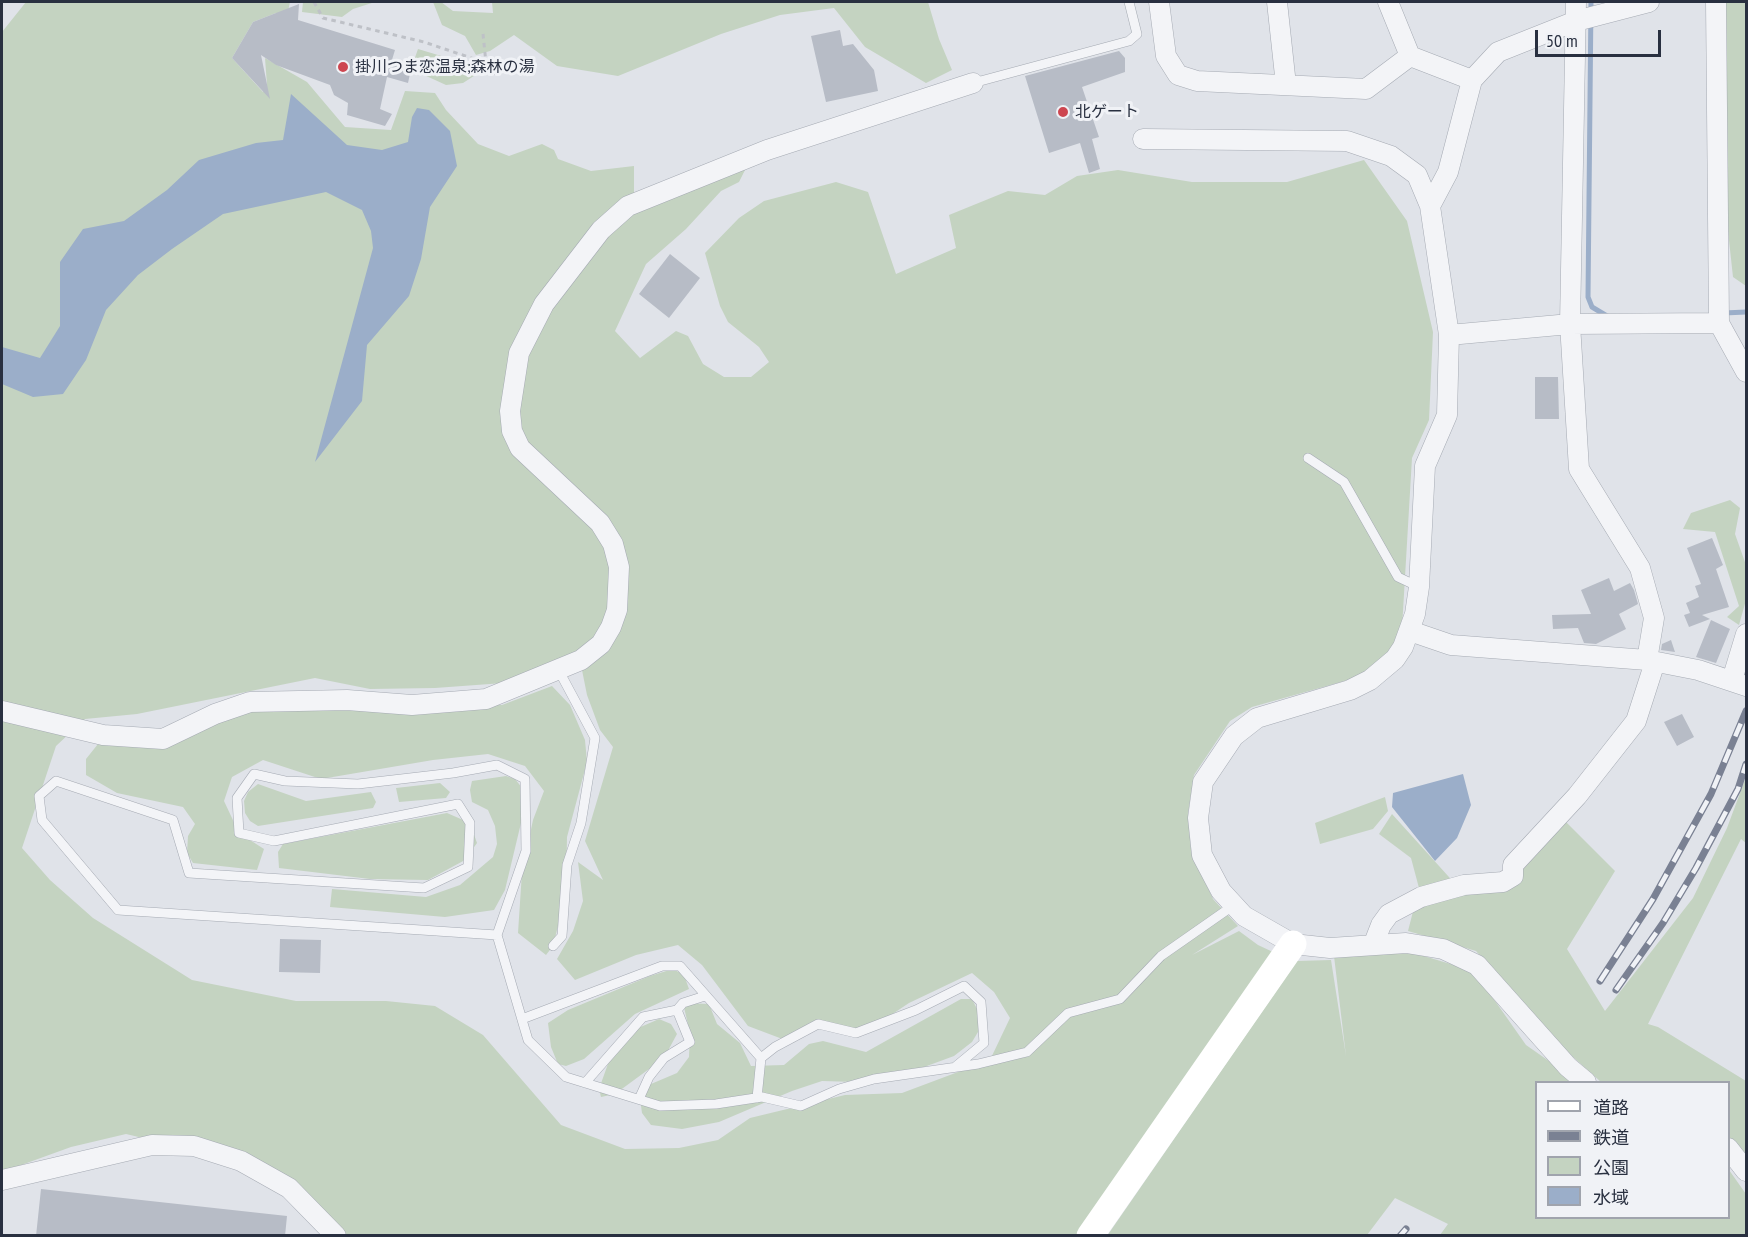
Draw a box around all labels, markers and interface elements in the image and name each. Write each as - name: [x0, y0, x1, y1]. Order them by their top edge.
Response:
- scale bar: [1538, 18, 1664, 56]
- text: 50 m: [1546, 29, 1578, 52]
- place label: 掛川つま恋温泉;森林の湯: [355, 57, 534, 77]
- marker: 掛川つま恋温泉;森林の湯: [336, 60, 350, 74]
- place label: 北ゲート: [1075, 102, 1139, 122]
- marker: 北ゲート: [1056, 105, 1070, 119]
- legend: [1535, 1081, 1730, 1219]
- text: 道路: [1593, 1096, 1629, 1119]
- text: 鉄道: [1593, 1126, 1629, 1149]
- text: 公園: [1593, 1156, 1629, 1179]
- text: 水域: [1593, 1186, 1629, 1209]

